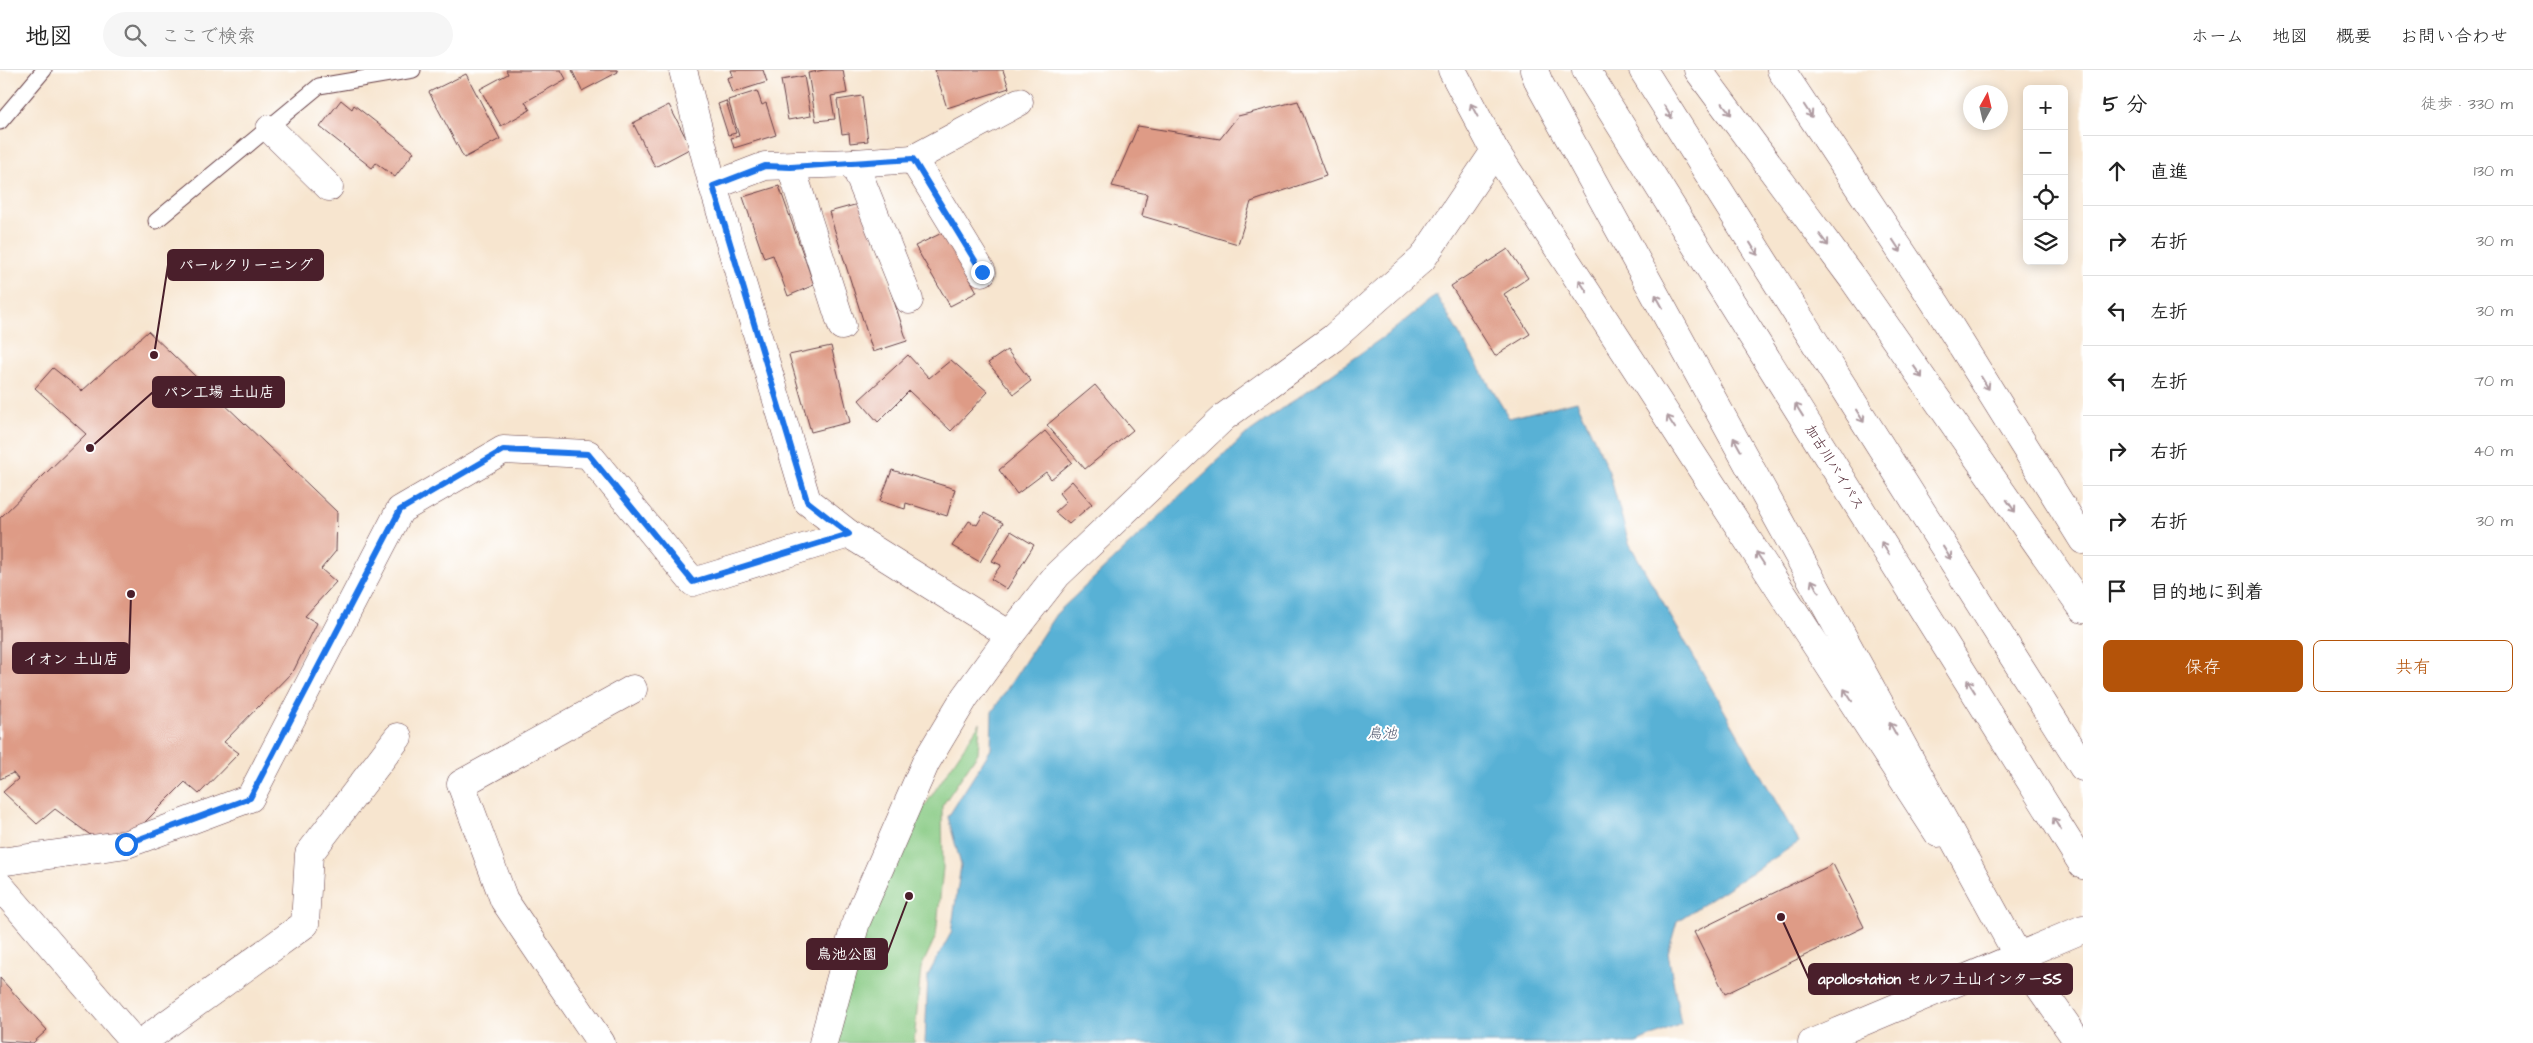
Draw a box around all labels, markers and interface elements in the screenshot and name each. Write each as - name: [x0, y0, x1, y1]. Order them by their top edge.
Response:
- search box: [103, 12, 453, 57]
- text: 地図: [25, 20, 73, 54]
- icon: search: [121, 21, 149, 49]
- text: ここで検索: [161, 23, 256, 50]
- text: ホーム: [2191, 24, 2244, 49]
- text: 地図: [2272, 24, 2308, 49]
- text: 概要: [2336, 24, 2372, 49]
- text: お問い合わせ: [2400, 24, 2508, 49]
- north arrow: [1963, 85, 2008, 130]
- map controls: [2023, 85, 2068, 265]
- button: +: [2023, 85, 2068, 130]
- text: 5 分: [2103, 90, 2147, 119]
- text: 徒歩 · 330 m: [2421, 93, 2513, 115]
- one-way arrow: [1722, 102, 1733, 115]
- one-way arrow: [1803, 103, 1813, 117]
- one-way arrow: [1468, 104, 1478, 118]
- one-way arrow: [1663, 104, 1673, 118]
- button: −: [2023, 130, 2068, 175]
- icon: ahead: [2103, 157, 2131, 185]
- text: 直進: [2150, 159, 2188, 186]
- text: 130 m: [2474, 160, 2513, 182]
- button: locate: [2023, 175, 2068, 220]
- button: layers: [2023, 220, 2068, 265]
- icon: right: [2103, 227, 2131, 255]
- text: 右折: [2150, 229, 2188, 256]
- text: 30 m: [2476, 230, 2513, 252]
- one-way arrow: [1819, 233, 1829, 247]
- one-way arrow: [1892, 239, 1903, 253]
- one-way arrow: [1750, 242, 1760, 256]
- callout: パールクリーニング: [168, 250, 323, 280]
- text: パールクリーニング: [179, 255, 313, 276]
- route end: [971, 261, 994, 284]
- one-way arrow: [1577, 279, 1587, 293]
- one-way arrow: [1653, 295, 1663, 309]
- icon: left: [2103, 297, 2131, 325]
- text: 左折: [2150, 299, 2188, 326]
- text: 30 m: [2476, 300, 2513, 322]
- one-way arrow: [1913, 365, 1923, 379]
- icon: left: [2103, 367, 2131, 395]
- text: 左折: [2150, 369, 2188, 396]
- text: 70 m: [2474, 370, 2513, 392]
- one-way arrow: [1980, 376, 1990, 390]
- callout: パン工場 土山店: [153, 377, 284, 407]
- text: パン工場 土山店: [163, 382, 275, 403]
- one-way arrow: [1793, 404, 1803, 418]
- one-way arrow: [1855, 409, 1865, 423]
- one-way arrow: [1666, 415, 1676, 429]
- street label: 加古川バイパス: [1800, 421, 1869, 514]
- one-way arrow: [1732, 437, 1741, 452]
- icon: right: [2103, 437, 2131, 465]
- text: 右折: [2150, 439, 2188, 466]
- text: 40 m: [2473, 440, 2513, 462]
- one-way arrow: [2006, 499, 2016, 513]
- icon: right: [2103, 507, 2131, 535]
- text: 右折: [2150, 509, 2188, 536]
- text: 30 m: [2476, 510, 2513, 532]
- one-way arrow: [1880, 542, 1890, 556]
- one-way arrow: [1943, 546, 1953, 560]
- one-way arrow: [1754, 552, 1764, 566]
- icon: arrive: [2103, 577, 2131, 605]
- one-way arrow: [1810, 579, 1820, 594]
- text: 目的地に到着: [2150, 579, 2264, 606]
- button: 保存: [2103, 640, 2303, 692]
- button: 共有: [2313, 640, 2513, 692]
- callout: イオン 土山店: [13, 643, 129, 673]
- text: イオン 土山店: [23, 649, 119, 670]
- one-way arrow: [1966, 679, 1976, 693]
- one-way arrow: [1843, 688, 1853, 702]
- one-way arrow: [1888, 721, 1898, 736]
- water label: 鳥池: [1367, 723, 1398, 744]
- one-way arrow: [2052, 817, 2062, 831]
- route start: [115, 833, 138, 856]
- callout: 鳥池公園: [807, 939, 887, 969]
- text: 鳥池公園: [817, 944, 877, 965]
- callout: apollostation セルフ土山インターSS: [1809, 964, 2072, 994]
- text: apollostation セルフ土山インターSS: [1817, 969, 2062, 990]

